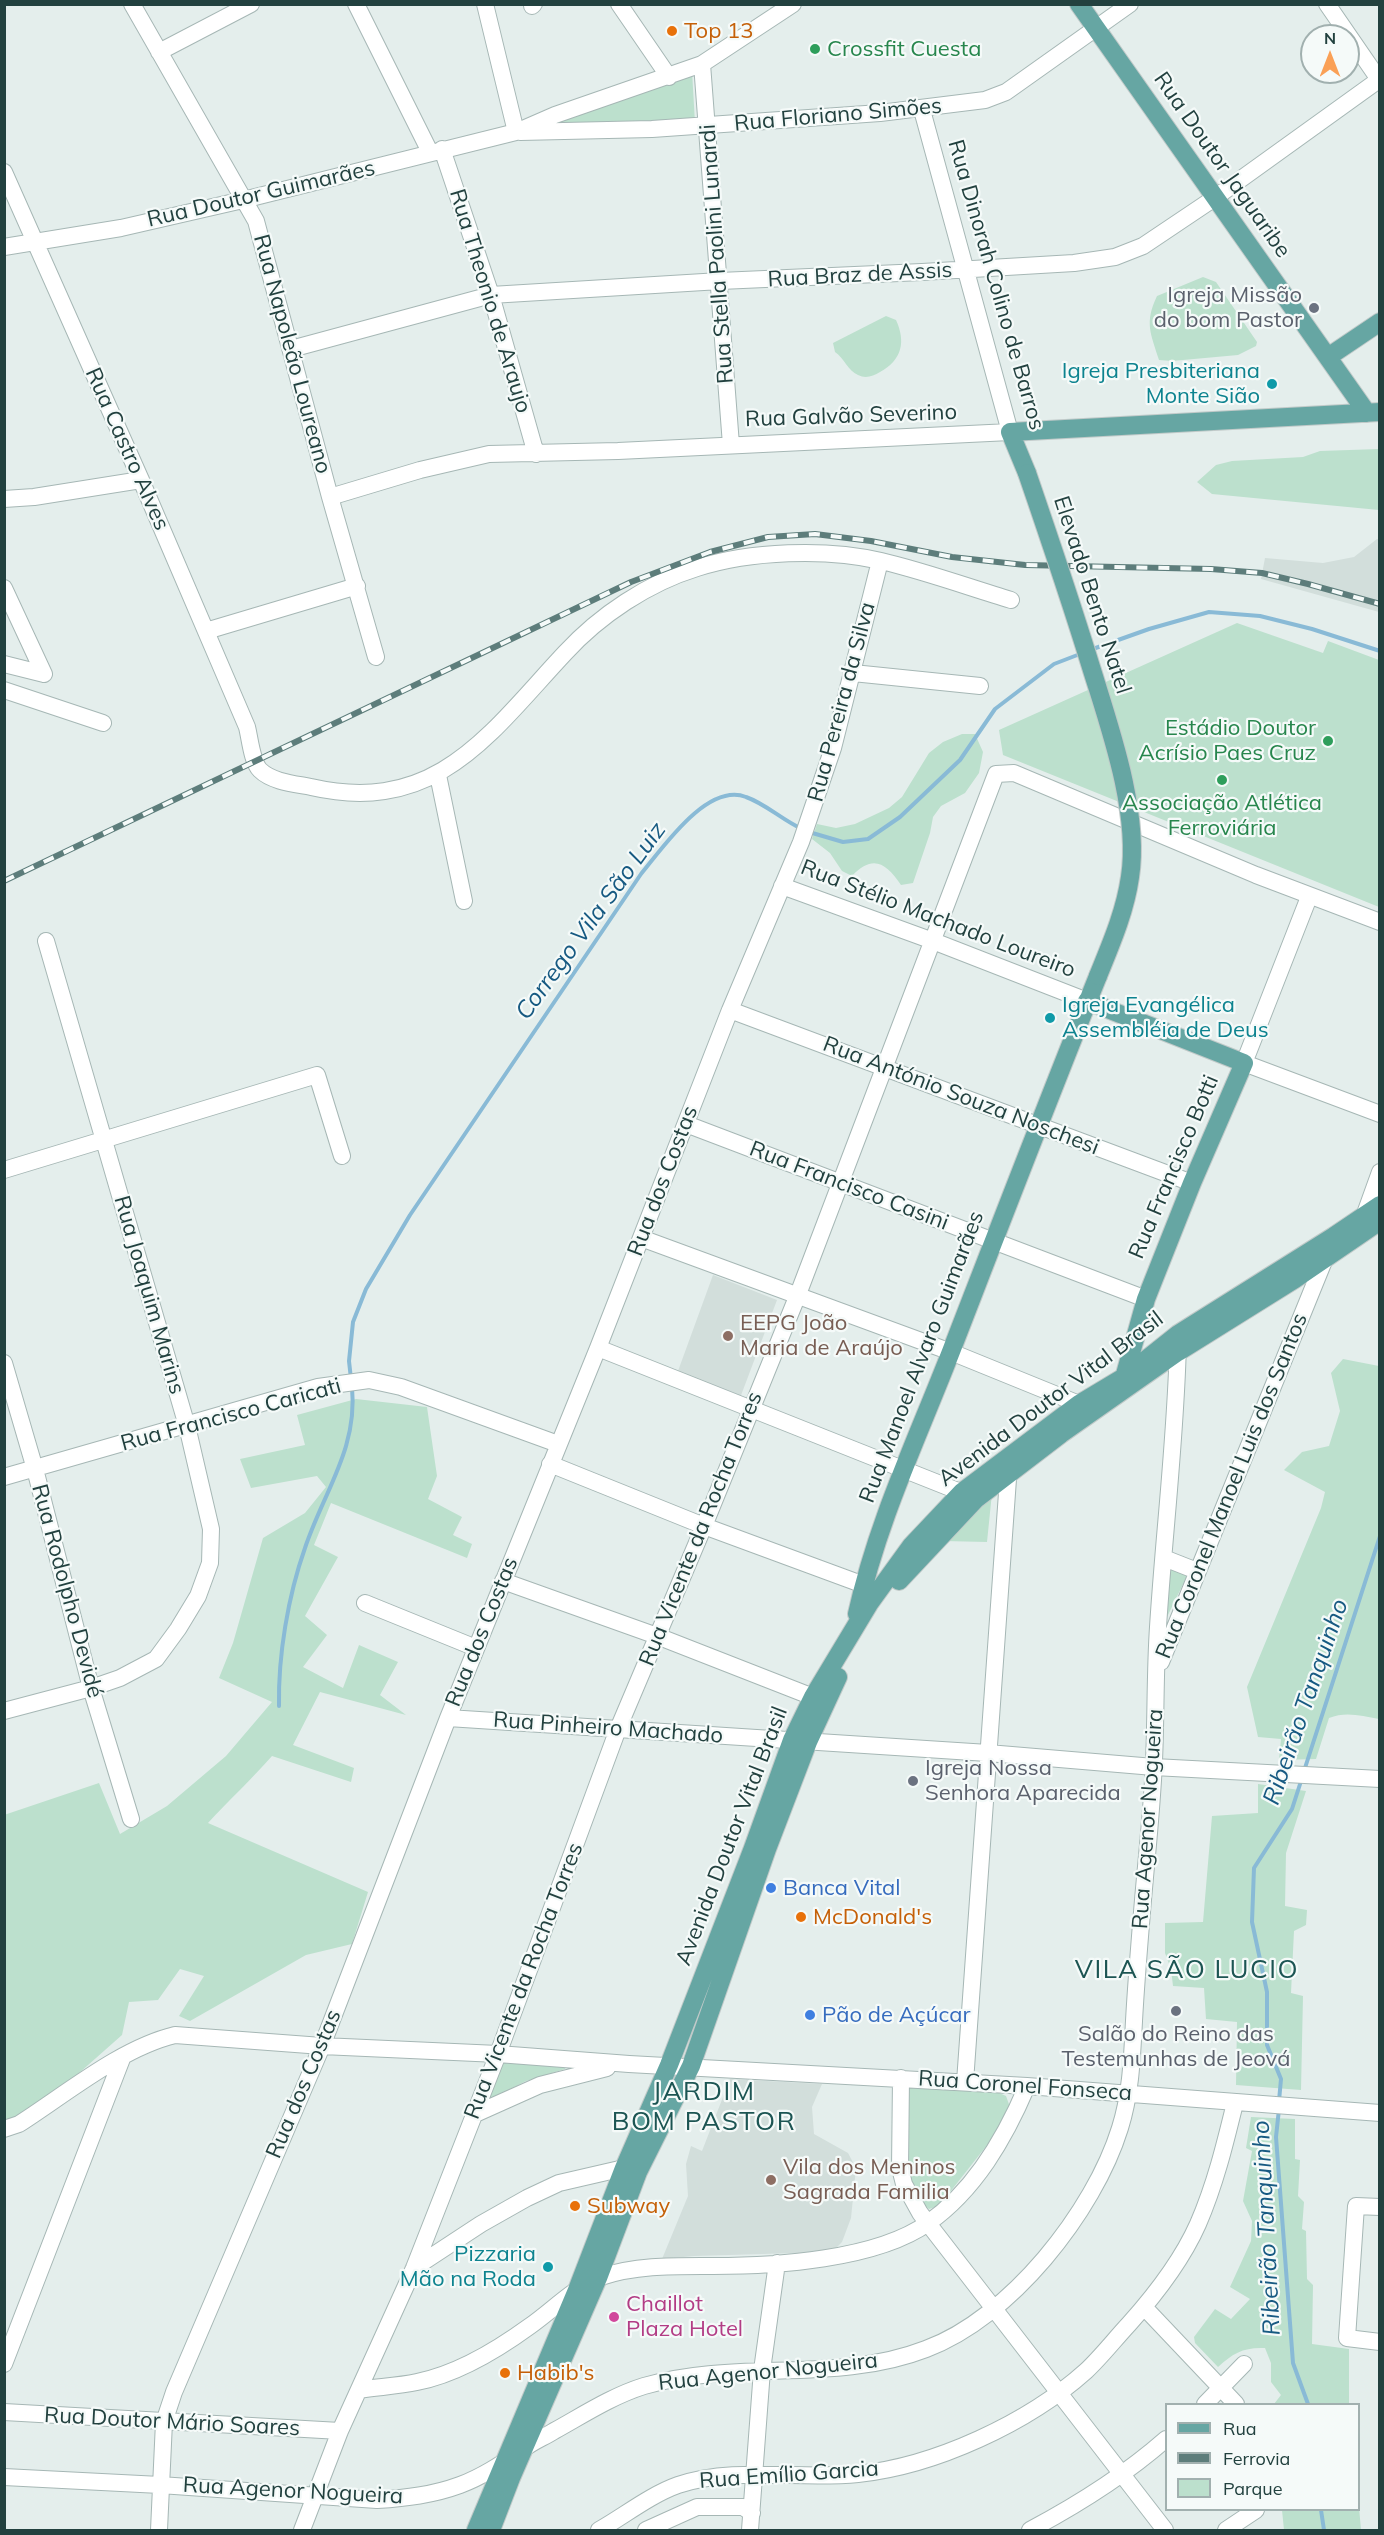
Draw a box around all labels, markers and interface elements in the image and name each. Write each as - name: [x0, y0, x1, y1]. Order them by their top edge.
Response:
- place label: Top 13: [684, 18, 754, 44]
- marker: Top 13: [665, 24, 679, 38]
- north arrow: [1300, 24, 1360, 84]
- text: N: [1324, 28, 1336, 48]
- place label: Crossfit Cuesta: [827, 36, 982, 62]
- marker: Crossfit Cuesta: [808, 42, 822, 56]
- street label: Rua Doutor Jaguaribe: [1148, 67, 1296, 263]
- street label: Rua Floriano Simões: [733, 93, 943, 137]
- street label: Rua Stella Paolini Lunardi: [695, 123, 739, 385]
- street label: Rua Dinorah Colino de Barros: [942, 137, 1050, 433]
- street label: Rua Doutor Guimarães: [145, 155, 377, 233]
- street label: Rua Theonio de Araujo: [443, 186, 537, 416]
- street label: Rua Napoleão Loureano: [247, 232, 337, 476]
- street label: Rua Braz de Assis: [767, 257, 953, 293]
- place label: Igreja Missão do bom Pastor: [1154, 282, 1302, 334]
- marker: Igreja Missão do bom Pastor: [1307, 301, 1321, 315]
- place label: Igreja Presbiteriana Monte Sião: [1062, 358, 1260, 410]
- street label: Rua Castro Alves: [79, 364, 175, 534]
- marker: Igreja Presbiteriana Monte Sião: [1265, 377, 1279, 391]
- street label: Rua Galvão Severino: [744, 399, 958, 433]
- street label: Elevado Bento Natel: [1048, 493, 1136, 697]
- street label: Rua Pereira da Silva: [803, 599, 881, 805]
- place label: Estádio Doutor Acrísio Paes Cruz: [1139, 715, 1316, 766]
- marker: Estádio Doutor Acrísio Paes Cruz: [1321, 734, 1335, 748]
- marker: Associação Atlética Ferroviária: [1215, 773, 1229, 787]
- place label: Associação Atlética Ferroviária: [1122, 790, 1322, 842]
- water label: Corrego Vila São Luiz: [510, 817, 672, 1025]
- street label: Rua Stélio Machado Loureiro: [797, 854, 1079, 984]
- place label: Igreja Evangélica Assembléia de Deus: [1062, 992, 1269, 1044]
- marker: Igreja Evangélica Assembléia de Deus: [1043, 1011, 1057, 1025]
- street label: Rua António Souza Noschesi: [819, 1031, 1103, 1161]
- street label: Rua Francisco Botti: [1123, 1071, 1225, 1263]
- street label: Rua dos Costas: [622, 1102, 704, 1260]
- street label: Rua Francisco Casini: [746, 1136, 952, 1236]
- street label: Rua Joaquim Marins: [108, 1193, 190, 1397]
- street label: Rua Manoel Alvaro Guimarães: [854, 1207, 990, 1507]
- street label: Avenida Doutor Vital Brasil: [933, 1306, 1169, 1492]
- place label: EEPG João Maria de Araújo: [740, 1310, 903, 1362]
- street label: Rua Coronel Manoel Luis dos Santos: [1150, 1310, 1314, 1662]
- marker: EEPG João Maria de Araújo: [721, 1329, 735, 1343]
- street label: Rua Francisco Caricati: [118, 1373, 344, 1457]
- street label: Rua Vicente da Rocha Torres: [634, 1388, 768, 1670]
- street label: Rua Rodolpho Devidé: [26, 1481, 108, 1701]
- street label: Rua dos Costas: [440, 1553, 524, 1711]
- water label: Ribeirão Tanquinho: [1257, 1595, 1355, 1809]
- street label: Avenida Doutor Vital Brasil: [670, 1703, 794, 1969]
- street label: Rua Pinheiro Machado: [492, 1707, 724, 1749]
- street label: Rua Agenor Nogueira: [1127, 1708, 1169, 1930]
- place label: Igreja Nossa Senhora Aparecida: [925, 1755, 1121, 1807]
- marker: Igreja Nossa Senhora Aparecida: [906, 1774, 920, 1788]
- street label: Rua Vicente da Rocha Torres: [459, 1839, 589, 2123]
- place label: Banca Vital: [783, 1875, 901, 1901]
- marker: Banca Vital: [764, 1881, 778, 1895]
- place label: McDonald's: [813, 1904, 932, 1930]
- marker: McDonald's: [794, 1910, 808, 1924]
- district label: VILA SÃO LUCIO: [1075, 1954, 1299, 1986]
- place label: Pão de Açúcar: [822, 2002, 970, 2028]
- marker: Salão do Reino das Testemunhas de Jeová: [1169, 2004, 1183, 2018]
- street label: Rua dos Costas: [261, 2006, 347, 2162]
- marker: Pão de Açúcar: [803, 2008, 817, 2022]
- place label: Salão do Reino das Testemunhas de Jeová: [1062, 2021, 1290, 2072]
- street label: Rua Coronel Fonseca: [917, 2065, 1133, 2107]
- district label: JARDIM BOM PASTOR: [612, 2076, 796, 2138]
- water label: Ribeirão Tanquinho: [1247, 2120, 1287, 2336]
- place label: Vila dos Meninos Sagrada Familia: [783, 2154, 956, 2206]
- marker: Vila dos Meninos Sagrada Familia: [764, 2173, 778, 2187]
- place label: Subway: [587, 2193, 670, 2219]
- marker: Subway: [568, 2199, 582, 2213]
- place label: Pizzaria Mão na Roda: [400, 2241, 536, 2292]
- marker: Pizzaria Mão na Roda: [541, 2260, 555, 2274]
- place label: Chaillot Plaza Hotel: [626, 2291, 743, 2342]
- marker: Chaillot Plaza Hotel: [607, 2310, 621, 2324]
- street label: Rua Agenor Nogueira: [657, 2347, 879, 2397]
- place label: Habib's: [517, 2360, 594, 2386]
- marker: Habib's: [498, 2366, 512, 2380]
- street label: Rua Doutor Mário Soares: [43, 2402, 301, 2442]
- legend: [1165, 2403, 1360, 2511]
- text: Rua: [1223, 2417, 1257, 2440]
- text: Ferrovia: [1223, 2447, 1290, 2470]
- street label: Rua Emílio Garcia: [698, 2456, 880, 2494]
- street label: Rua Agenor Nogueira: [182, 2472, 404, 2510]
- text: Parque: [1223, 2477, 1282, 2500]

